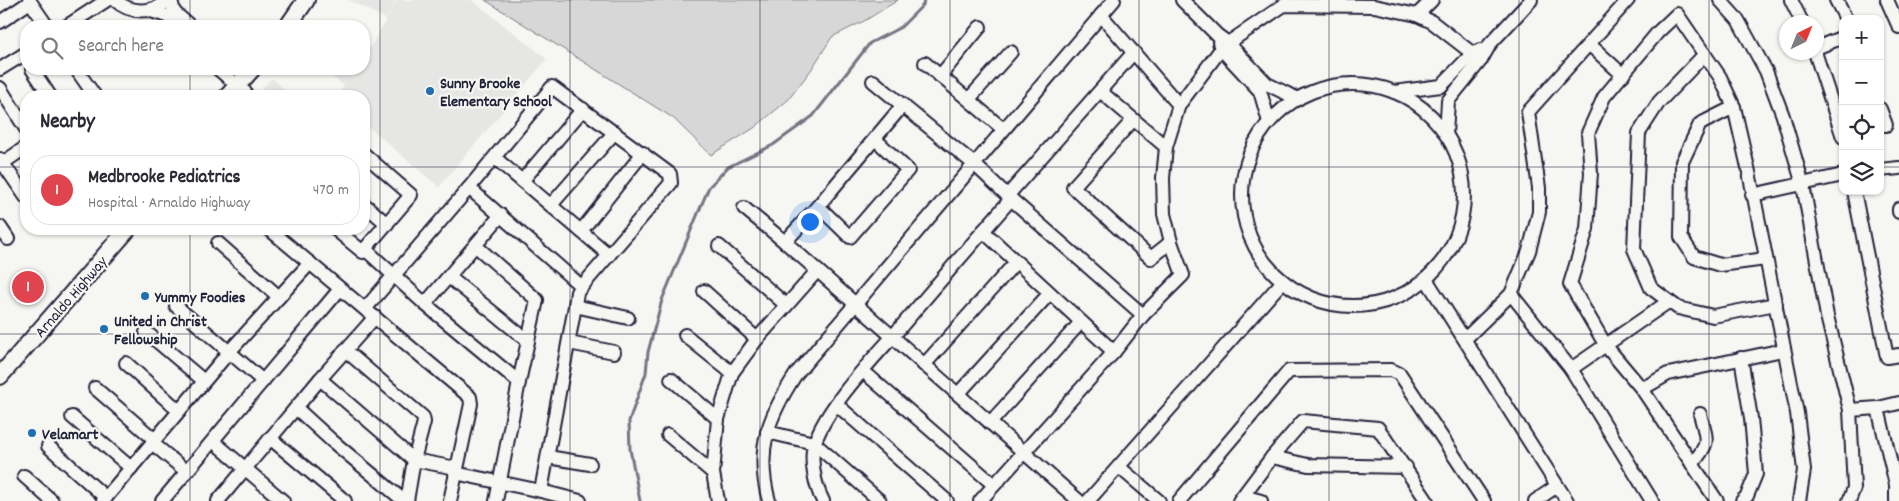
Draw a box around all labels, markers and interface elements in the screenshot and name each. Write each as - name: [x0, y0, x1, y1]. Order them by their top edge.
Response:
- north arrow: [1779, 15, 1824, 60]
- map controls: [1839, 15, 1884, 195]
- button: +: [1839, 15, 1884, 60]
- search box: [20, 20, 370, 75]
- icon: search: [38, 34, 66, 62]
- text: Search here: [78, 34, 164, 61]
- button: −: [1839, 60, 1884, 105]
- place label: Sunny Brooke Elementary School: [440, 73, 552, 114]
- marker: Sunny Brooke Elementary School: [424, 85, 436, 97]
- button: locate: [1839, 105, 1884, 150]
- text: Nearby: [40, 108, 95, 138]
- button: layers: [1839, 150, 1884, 195]
- text: Medbrooke Pediatrics: [88, 165, 241, 192]
- text: 1: [55, 179, 59, 202]
- text: 470 m: [313, 179, 349, 202]
- text: Hospital · Arnaldo Highway: [88, 192, 250, 215]
- your location: [797, 209, 823, 235]
- street label: Arnaldo Highway: [30, 251, 114, 343]
- pin: 1: [12, 268, 44, 306]
- place label: Yummy Foodies: [154, 287, 246, 310]
- marker: Yummy Foodies: [139, 290, 151, 302]
- place label: United in Christ Fellowship: [114, 311, 207, 352]
- marker: United in Christ Fellowship: [98, 323, 110, 335]
- place label: Velamart: [42, 424, 98, 447]
- marker: Velamart: [26, 427, 38, 439]

